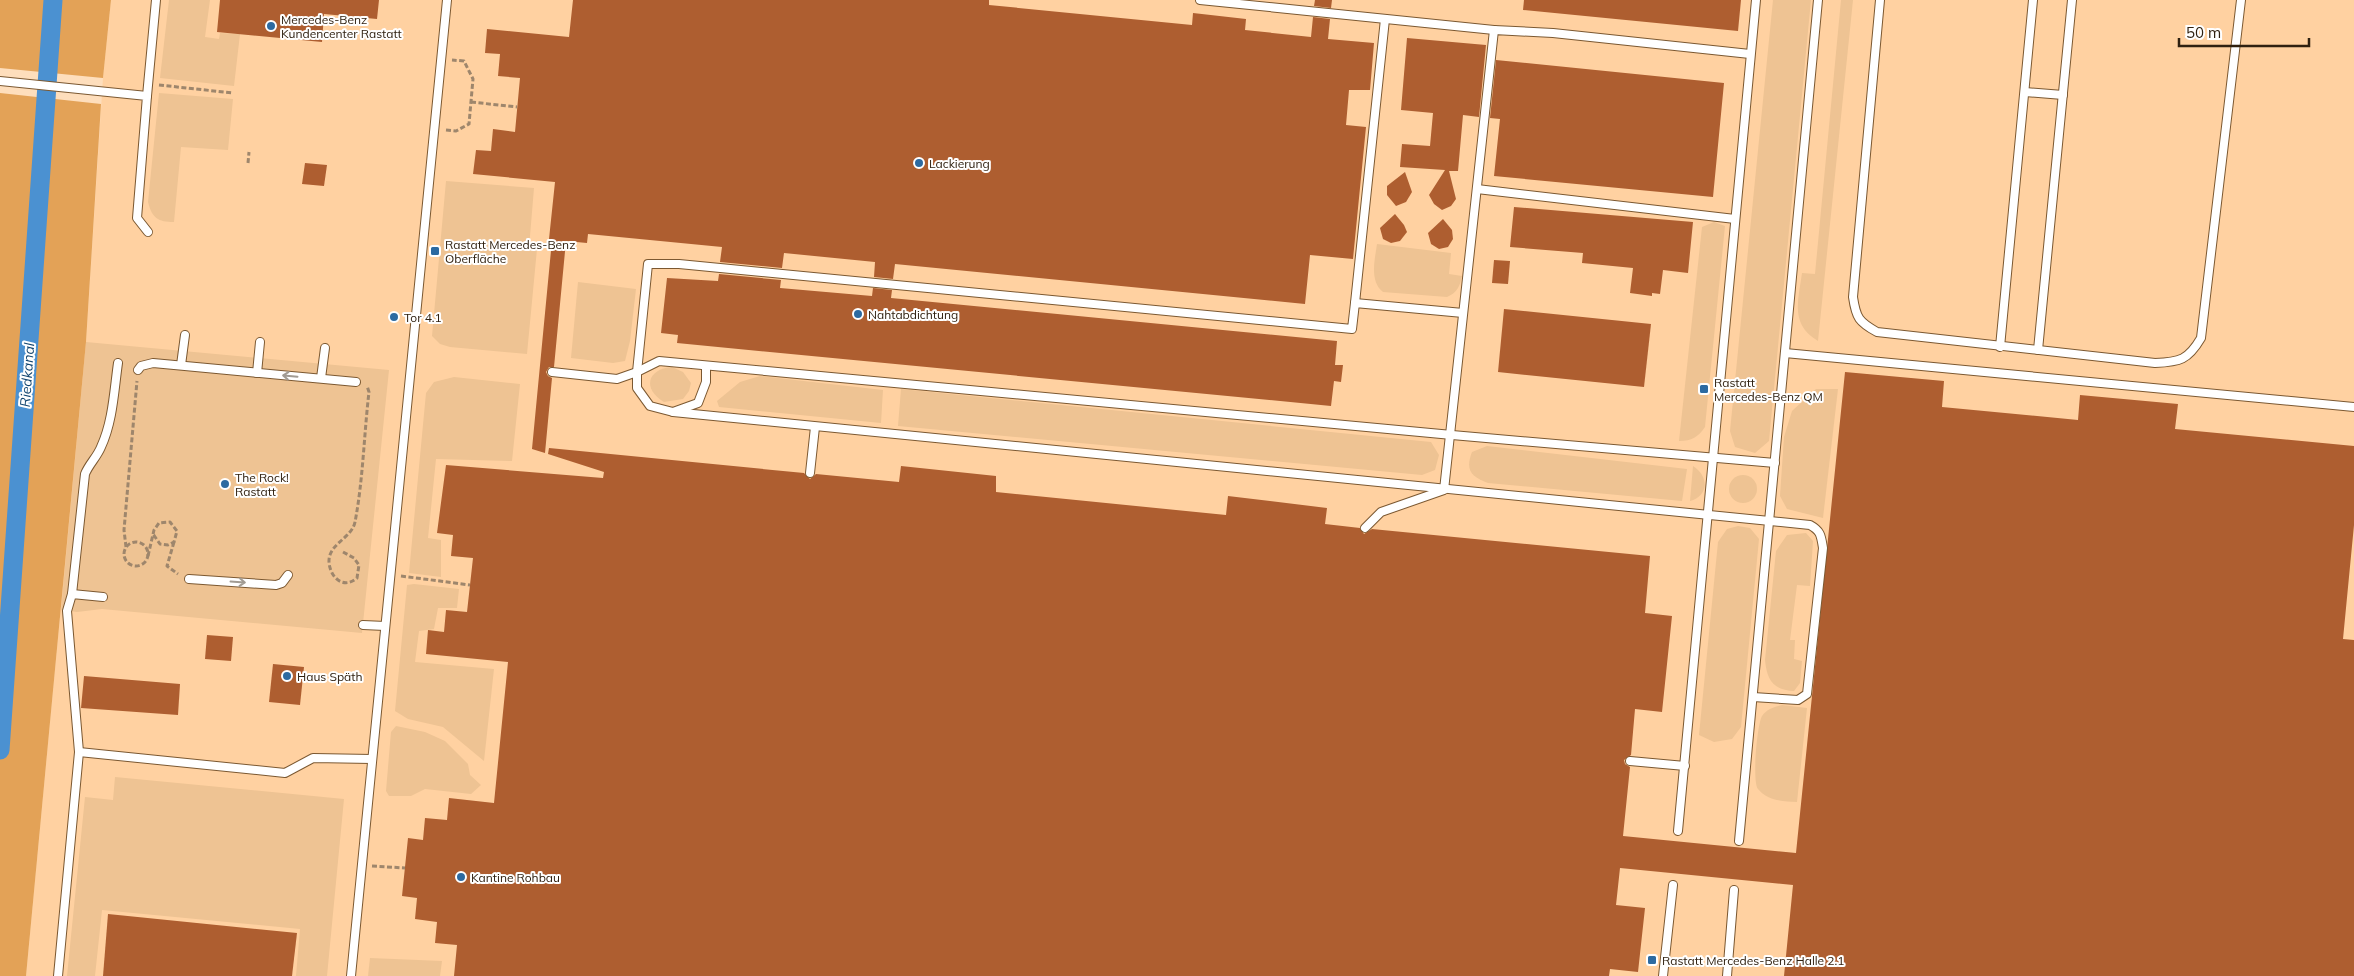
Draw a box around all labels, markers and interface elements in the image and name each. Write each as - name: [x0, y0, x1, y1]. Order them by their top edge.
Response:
- place label: Mercedes-Benz Kundencenter Rastatt: [281, 12, 402, 41]
- scale bar: [2179, 15, 2309, 47]
- marker: Mercedes-Benz Kundencenter Rastatt: [265, 20, 277, 32]
- text: 50 m: [2186, 23, 2221, 42]
- place label: Lackierung: [929, 156, 990, 171]
- marker: Lackierung: [913, 157, 925, 169]
- place label: Rastatt Mercedes-Benz Oberfläche: [445, 237, 575, 266]
- marker: Rastatt Mercedes-Benz Oberfläche: [429, 245, 441, 257]
- place label: Nahtabdichtung: [868, 307, 958, 322]
- marker: Nahtabdichtung: [852, 308, 864, 320]
- place label: Tor 4.1: [404, 310, 442, 325]
- marker: Tor 4.1: [388, 311, 400, 323]
- water label: Riedkanal: [16, 342, 38, 408]
- one-way arrow: [283, 371, 299, 380]
- place label: Rastatt Mercedes-Benz QM: [1714, 375, 1823, 404]
- marker: Rastatt Mercedes-Benz QM: [1698, 383, 1710, 395]
- place label: The Rock! Rastatt: [235, 470, 289, 499]
- marker: The Rock! Rastatt: [219, 478, 231, 490]
- one-way arrow: [229, 577, 245, 587]
- place label: Haus Späth: [297, 669, 363, 684]
- marker: Haus Späth: [281, 670, 293, 682]
- place label: Kantine Rohbau: [471, 870, 560, 885]
- marker: Kantine Rohbau: [455, 871, 467, 883]
- place label: Rastatt Mercedes-Benz Halle 2.1: [1662, 953, 1844, 968]
- marker: Rastatt Mercedes-Benz Halle 2.1: [1646, 954, 1658, 966]

